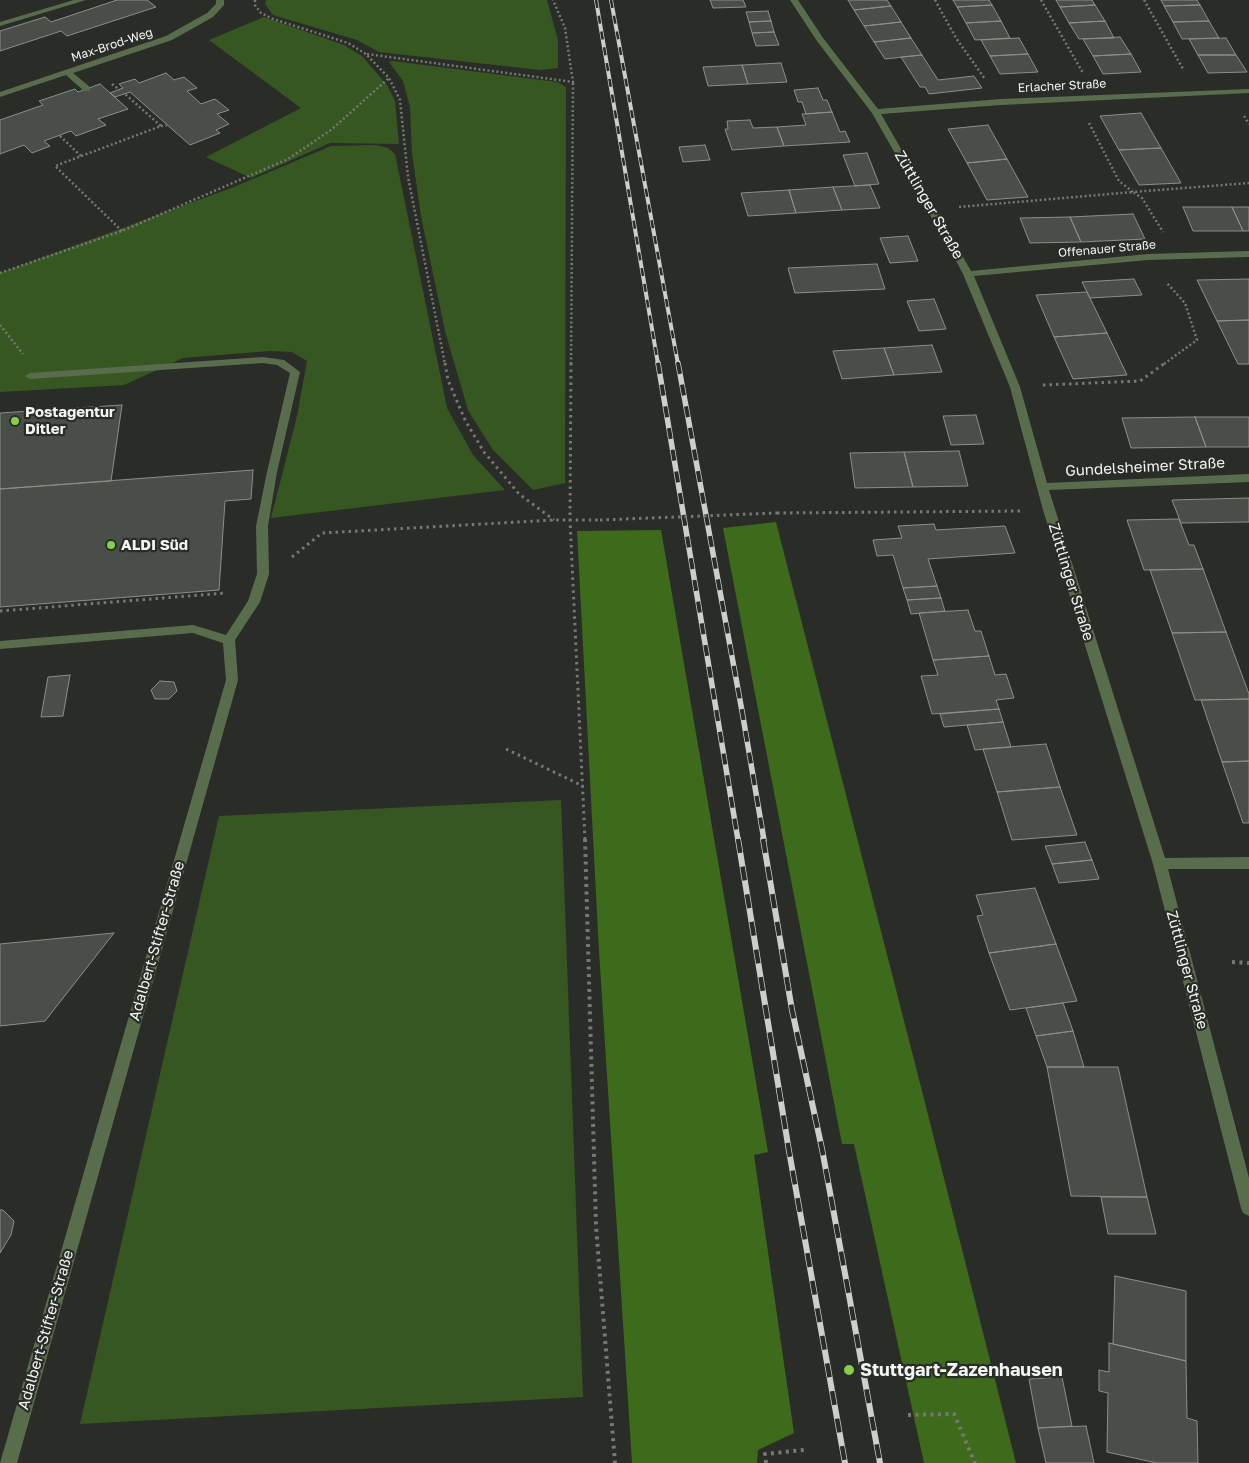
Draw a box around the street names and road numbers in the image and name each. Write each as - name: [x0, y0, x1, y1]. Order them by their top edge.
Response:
- street label: Max-Brod-Weg: [69, 25, 155, 65]
- street label: Erlacher Straße: [1017, 76, 1107, 96]
- street label: Züttlinger Straße: [891, 148, 967, 262]
- street label: Offenauer Straße: [1057, 238, 1157, 260]
- street label: Gundelsheimer Straße: [1065, 454, 1225, 480]
- street label: Züttlinger Straße: [1045, 521, 1097, 643]
- street label: Adalbert-Stifter-Straße: [126, 859, 188, 1023]
- street label: Züttlinger Straße: [1163, 909, 1211, 1031]
- street label: Adalbert-Stifter-Straße: [15, 1248, 77, 1412]

